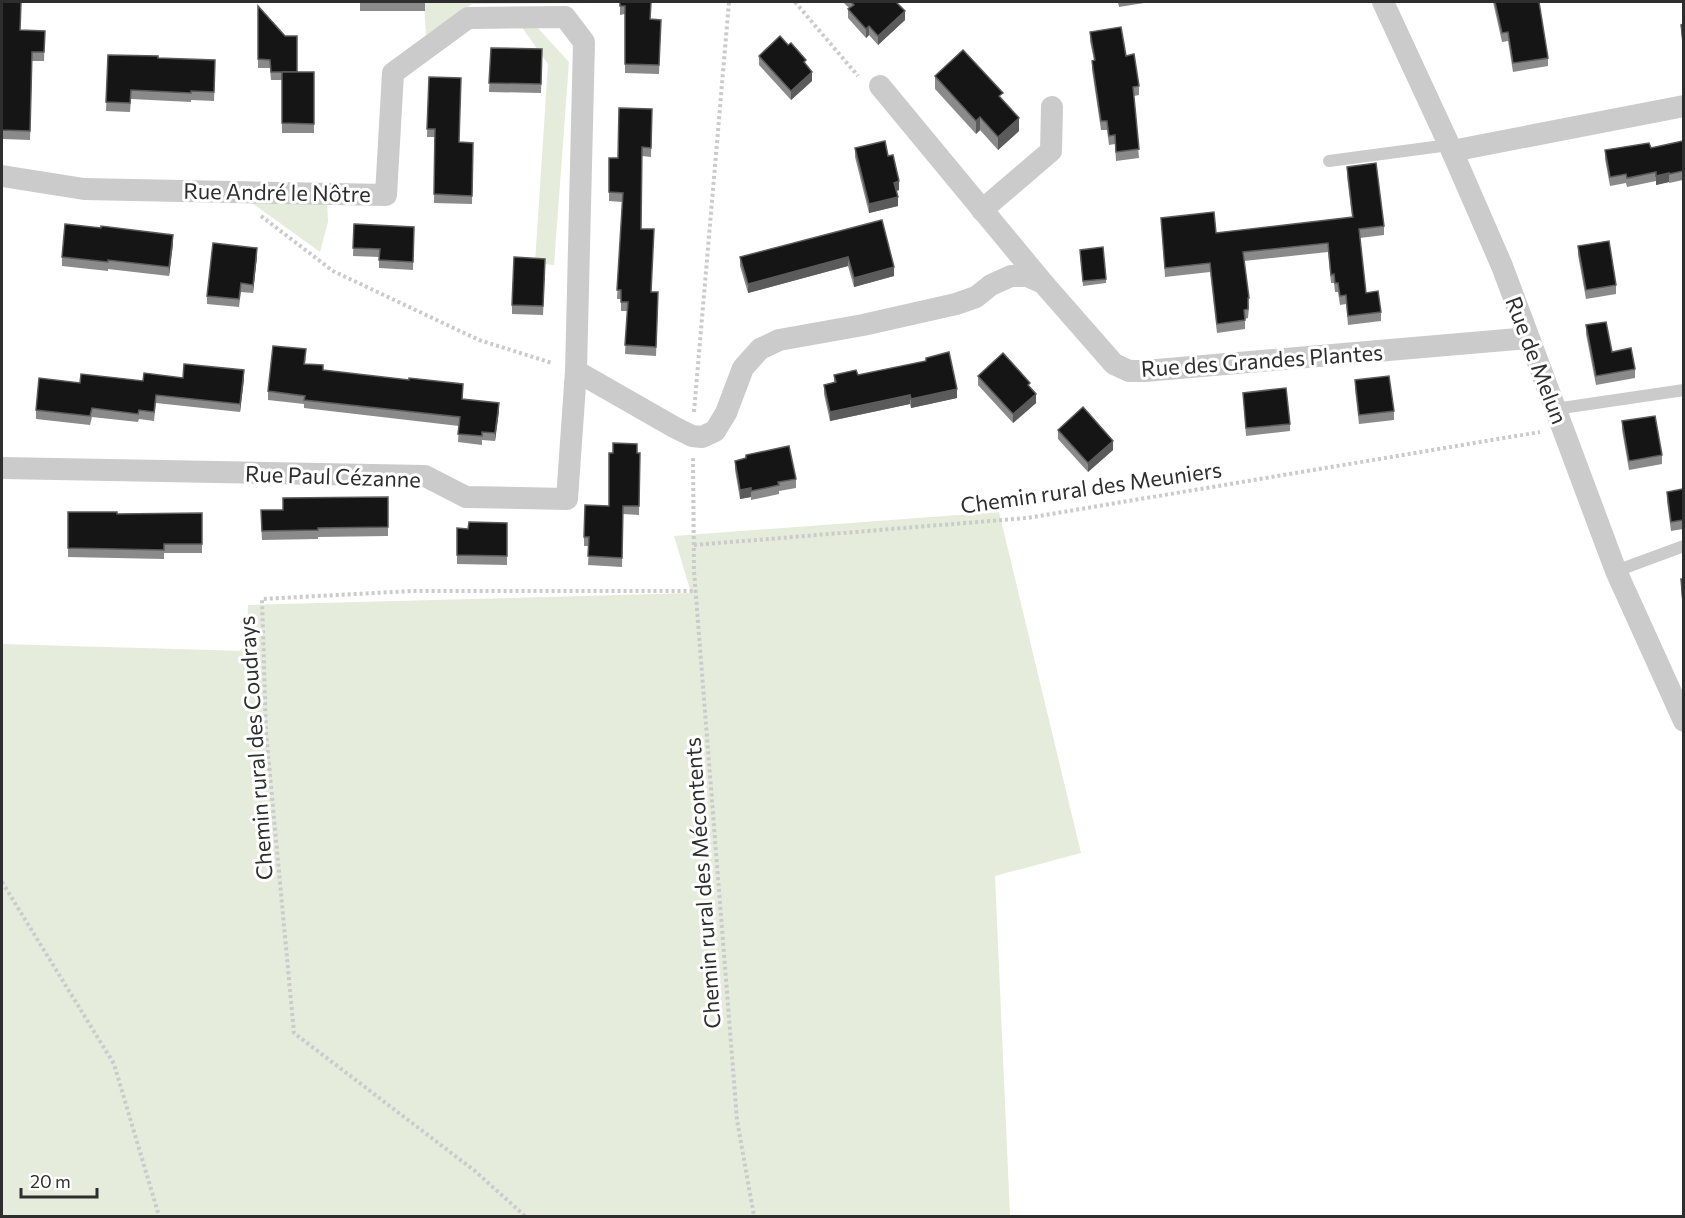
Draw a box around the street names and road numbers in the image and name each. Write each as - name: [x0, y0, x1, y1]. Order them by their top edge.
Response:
- street label: Rue André le Nôtre: [183, 177, 371, 207]
- street label: Rue de Melun: [1500, 292, 1574, 428]
- street label: Rue des Grandes Plantes: [1140, 338, 1384, 382]
- street label: Chemin rural des Meuniers: [959, 455, 1223, 519]
- street label: Rue Paul Cézanne: [245, 459, 421, 493]
- street label: Chemin rural des Coudrays: [232, 615, 278, 881]
- street label: Chemin rural des Mécontents: [678, 737, 726, 1029]

